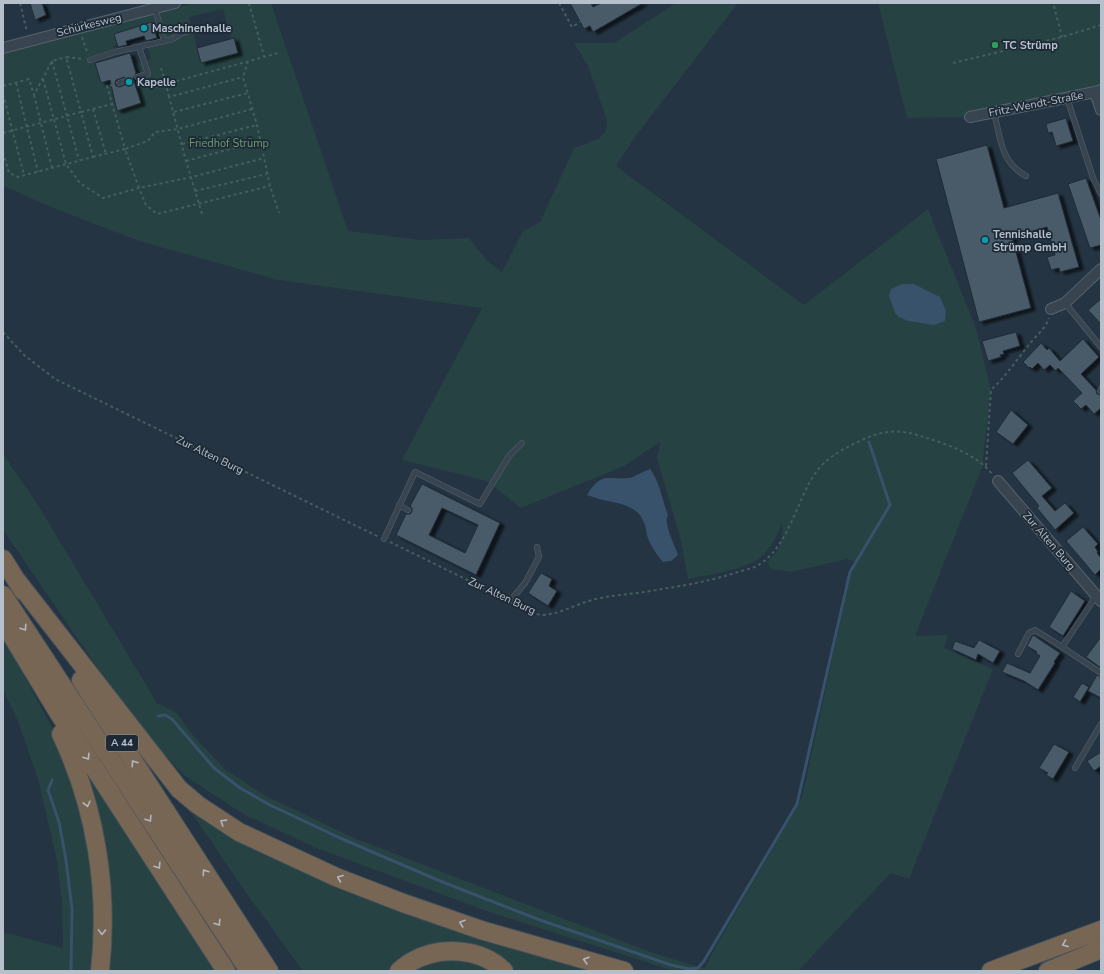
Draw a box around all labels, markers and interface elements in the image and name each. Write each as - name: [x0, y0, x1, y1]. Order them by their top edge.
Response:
- street label: Schürkesweg: [55, 10, 123, 40]
- place label: Maschinenhalle: [152, 21, 232, 36]
- marker: Maschinenhalle: [139, 23, 149, 33]
- place label: TC Strümp: [1003, 38, 1058, 53]
- marker: TC Strümp: [990, 40, 1000, 50]
- place label: Kapelle: [137, 75, 176, 90]
- marker: Kapelle: [124, 77, 134, 87]
- street label: Fritz-Wendt-Straße: [987, 87, 1085, 121]
- park label: Friedhof Strümp: [189, 136, 269, 151]
- place label: Tennishalle Strümp GmbH: [993, 227, 1067, 255]
- marker: Tennishalle Strümp GmbH: [980, 235, 990, 245]
- street label: Zur Alten Burg: [174, 432, 246, 478]
- street label: Zur Alten Burg: [1019, 508, 1079, 574]
- street label: Zur Alten Burg: [466, 574, 538, 618]
- one-way arrow: [20, 624, 27, 631]
- road number: A 44: [106, 735, 138, 751]
- one-way arrow: [82, 753, 90, 760]
- one-way arrow: [132, 760, 139, 767]
- one-way arrow: [82, 800, 91, 807]
- one-way arrow: [144, 814, 151, 821]
- one-way arrow: [220, 819, 227, 826]
- one-way arrow: [153, 862, 161, 869]
- one-way arrow: [202, 869, 210, 876]
- one-way arrow: [336, 875, 344, 883]
- one-way arrow: [213, 919, 221, 926]
- one-way arrow: [458, 919, 465, 928]
- one-way arrow: [98, 929, 107, 935]
- one-way arrow: [1061, 939, 1068, 947]
- one-way arrow: [583, 956, 590, 965]

